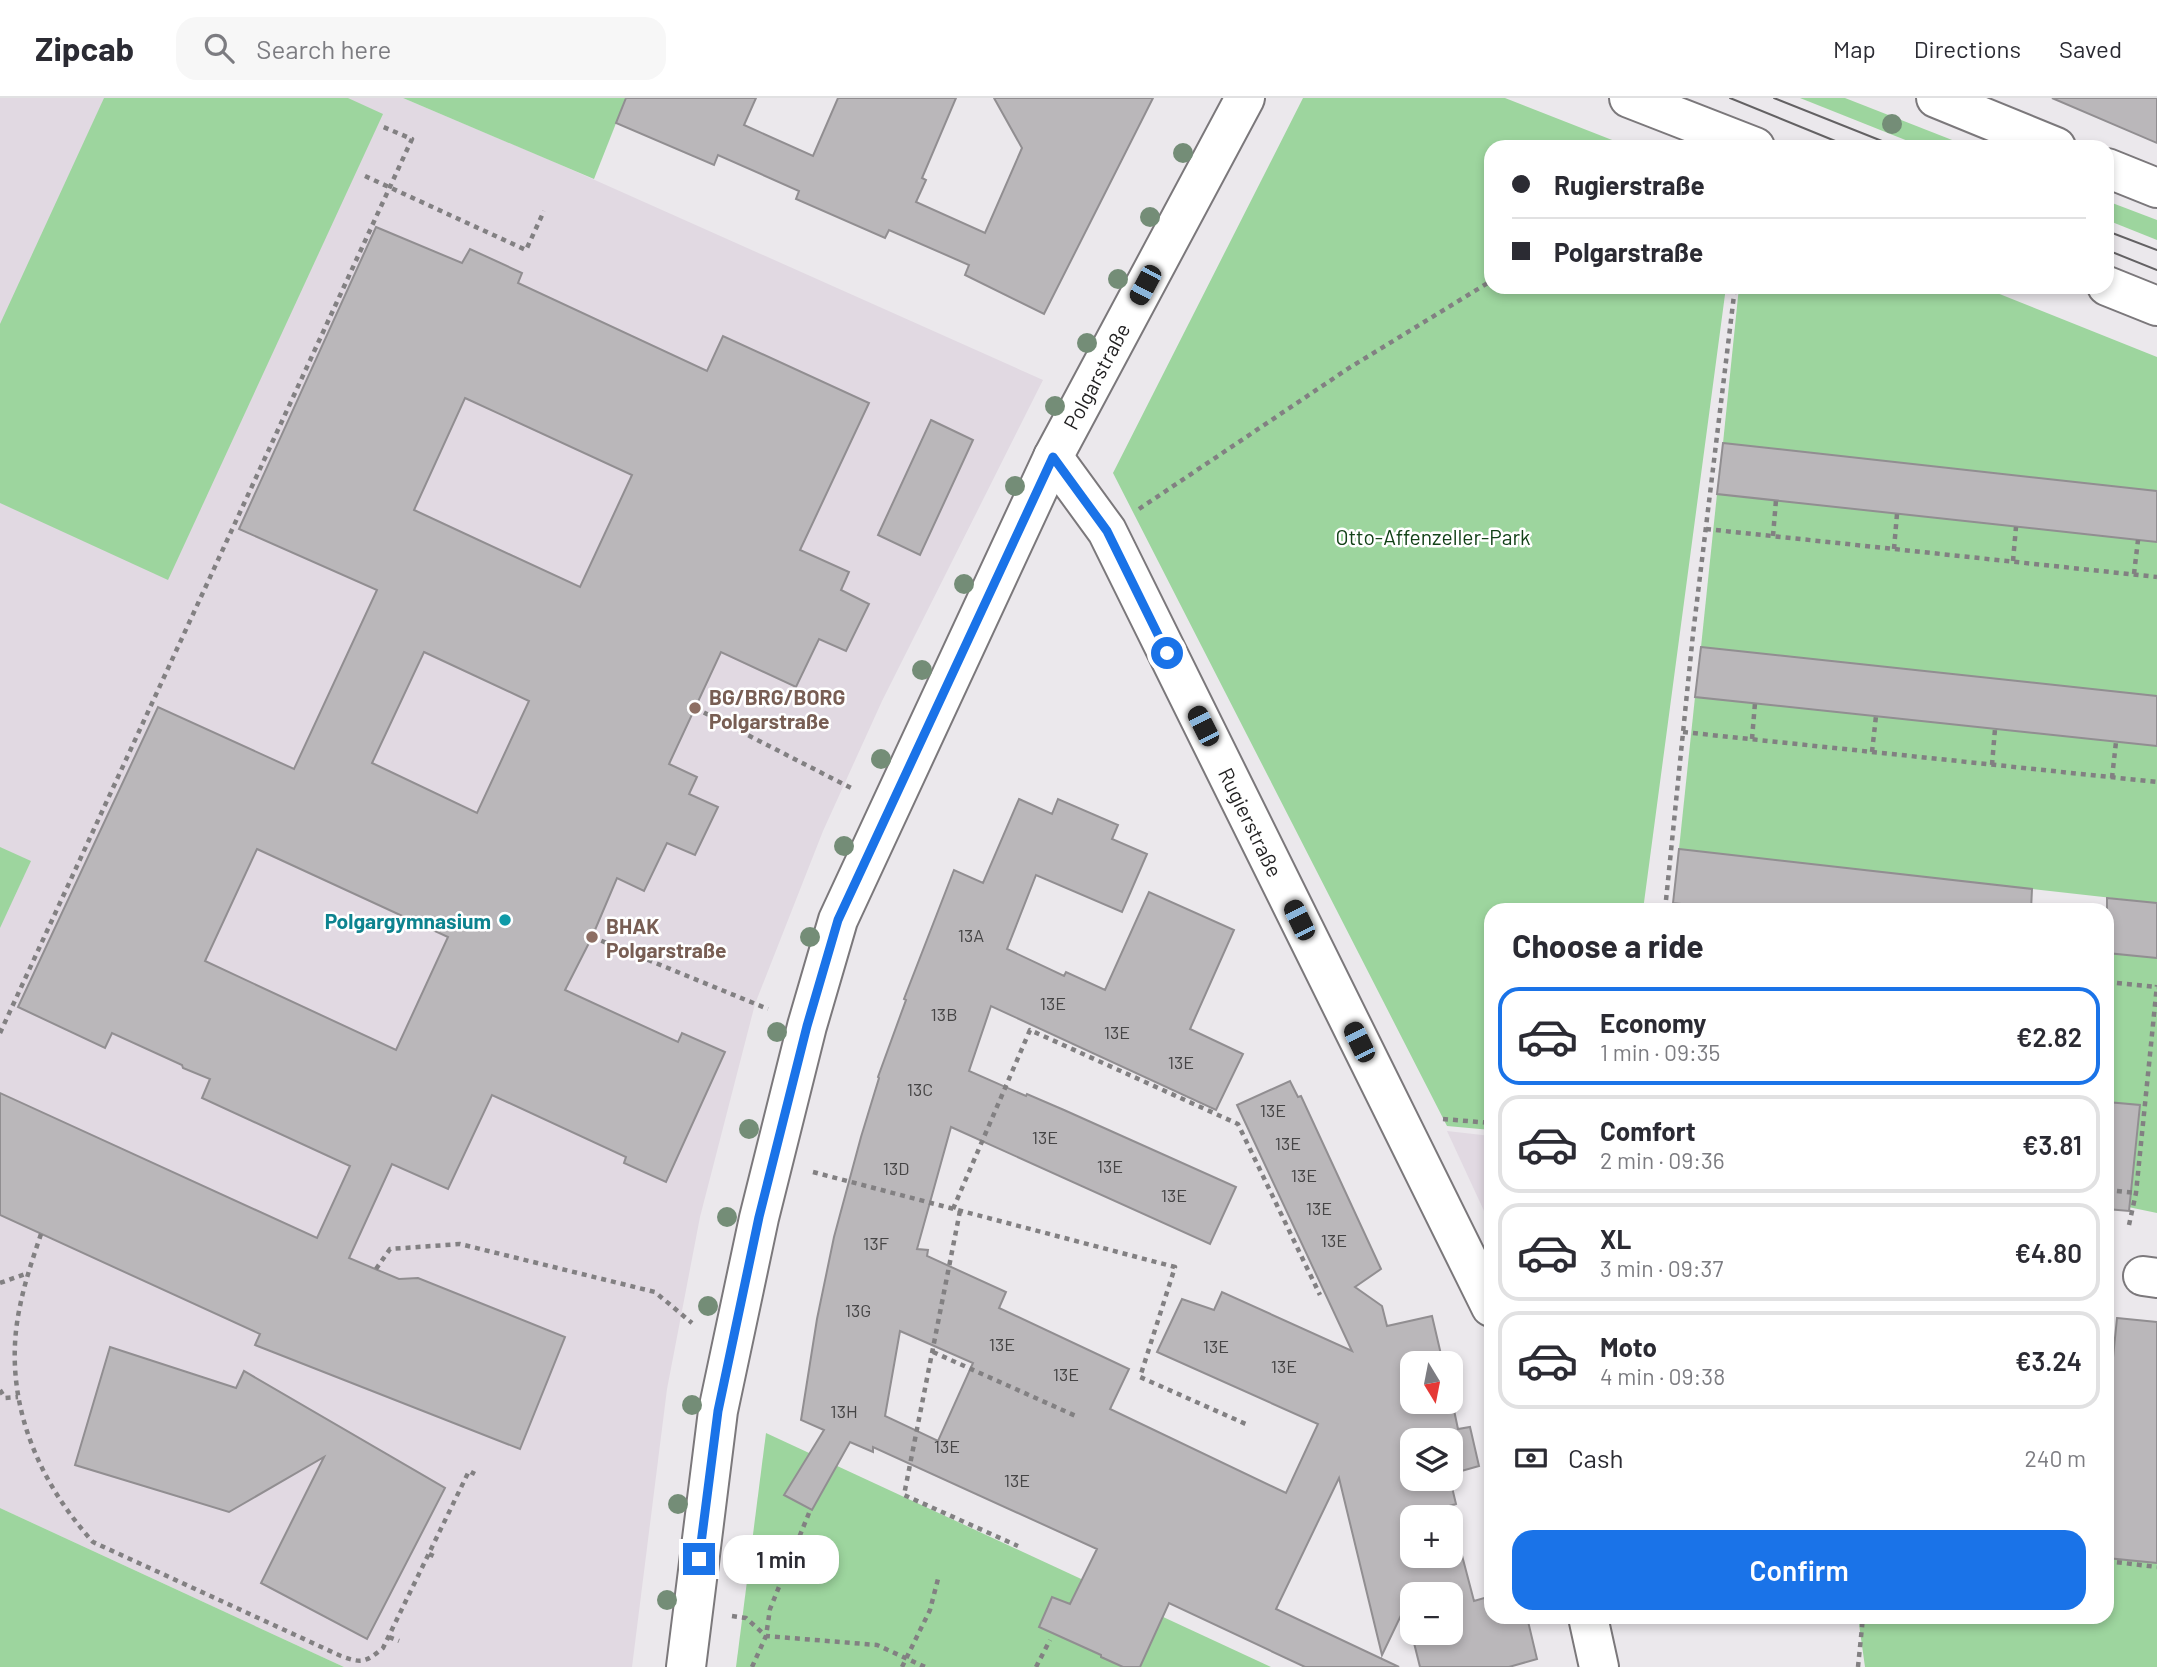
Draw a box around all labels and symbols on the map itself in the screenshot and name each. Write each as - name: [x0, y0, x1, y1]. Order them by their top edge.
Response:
- car: [1126, 262, 1165, 308]
- street label: Polgarstraße: [1058, 319, 1134, 433]
- park label: Otto-Affenzeller-Park: [1335, 524, 1531, 549]
- route start: [1151, 637, 1183, 669]
- place label: BG/BRG/BORG Polgarstraße: [709, 684, 845, 733]
- marker: BG/BRG/BORG Polgarstraße: [687, 700, 703, 716]
- car: [1185, 703, 1222, 749]
- street label: Rugierstraße: [1214, 763, 1288, 881]
- car: [1281, 897, 1318, 943]
- place label: Polgargymnasium: [325, 908, 491, 933]
- marker: Polgargymnasium: [497, 912, 513, 928]
- place label: BHAK Polgarstraße: [606, 913, 726, 962]
- house number: 13A: [958, 924, 984, 946]
- marker: BHAK Polgarstraße: [584, 929, 600, 945]
- house number: 13E: [1040, 992, 1066, 1014]
- house number: 13B: [931, 1003, 957, 1025]
- car: [1341, 1019, 1378, 1065]
- house number: 13E: [1104, 1021, 1130, 1043]
- house number: 13E: [1168, 1051, 1194, 1073]
- house number: 13C: [907, 1078, 933, 1100]
- house number: 13E: [1260, 1099, 1286, 1121]
- house number: 13E: [1032, 1126, 1058, 1148]
- house number: 13E: [1275, 1132, 1301, 1154]
- house number: 13E: [1097, 1155, 1123, 1177]
- house number: 13D: [883, 1157, 909, 1179]
- house number: 13E: [1291, 1164, 1317, 1186]
- house number: 13E: [1161, 1184, 1187, 1206]
- house number: 13E: [1306, 1197, 1332, 1219]
- house number: 13E: [1321, 1229, 1347, 1251]
- house number: 13F: [863, 1232, 889, 1254]
- house number: 13G: [845, 1299, 871, 1321]
- house number: 13E: [989, 1333, 1015, 1355]
- house number: 13E: [1203, 1335, 1229, 1357]
- north arrow: [1400, 1351, 1463, 1414]
- house number: 13E: [1271, 1355, 1297, 1377]
- house number: 13E: [1053, 1363, 1079, 1385]
- house number: 13H: [830, 1400, 858, 1422]
- house number: 13E: [934, 1435, 960, 1457]
- house number: 13E: [1004, 1469, 1030, 1491]
- callout: 1 min: [724, 1534, 839, 1584]
- route end: [683, 1543, 715, 1575]

